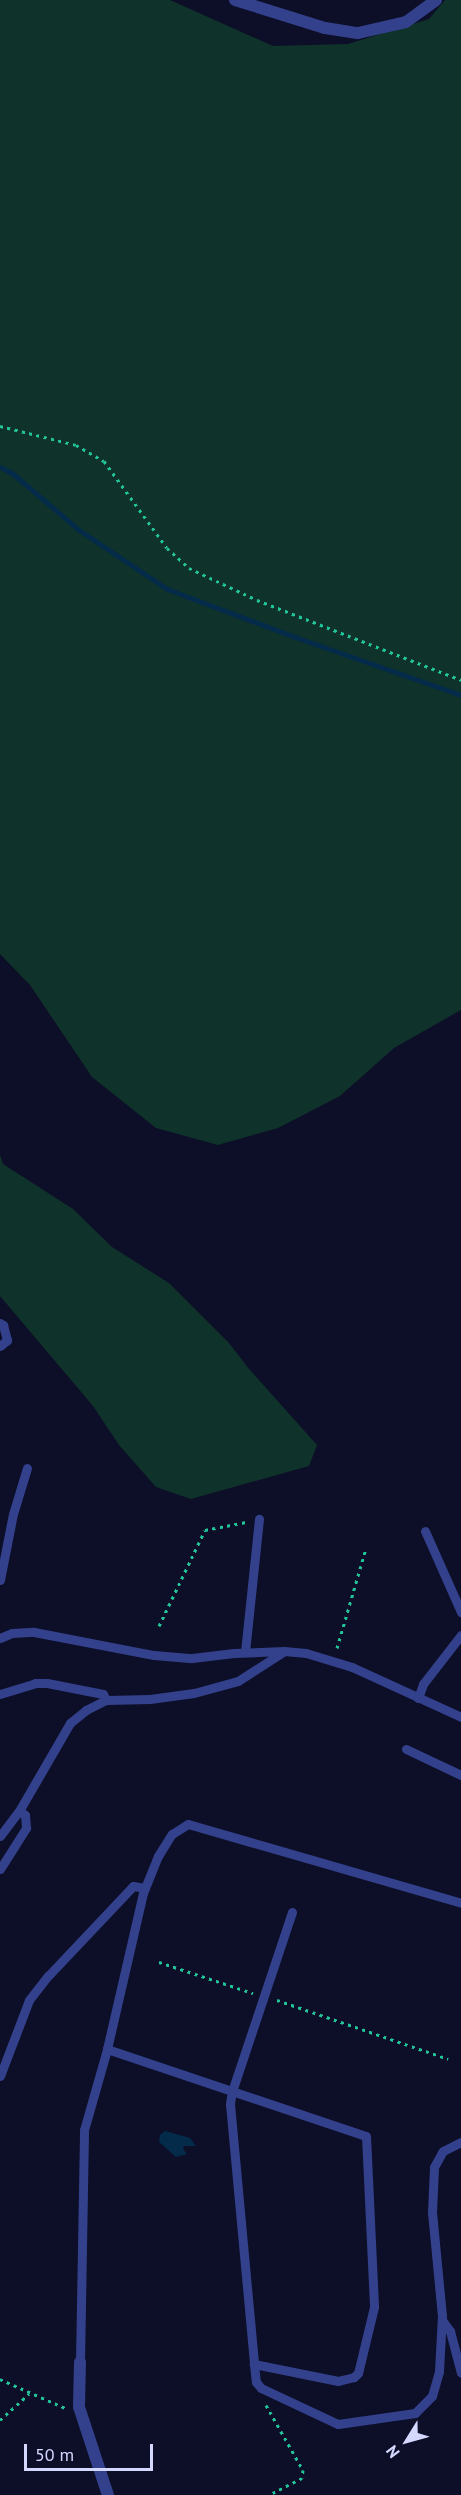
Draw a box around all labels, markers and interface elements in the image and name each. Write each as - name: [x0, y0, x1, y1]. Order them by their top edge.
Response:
- north arrow: [377, 2411, 437, 2471]
- scale bar: [27, 2432, 156, 2470]
- text: N: [381, 2442, 404, 2462]
- text: 50 m: [35, 2443, 74, 2466]

